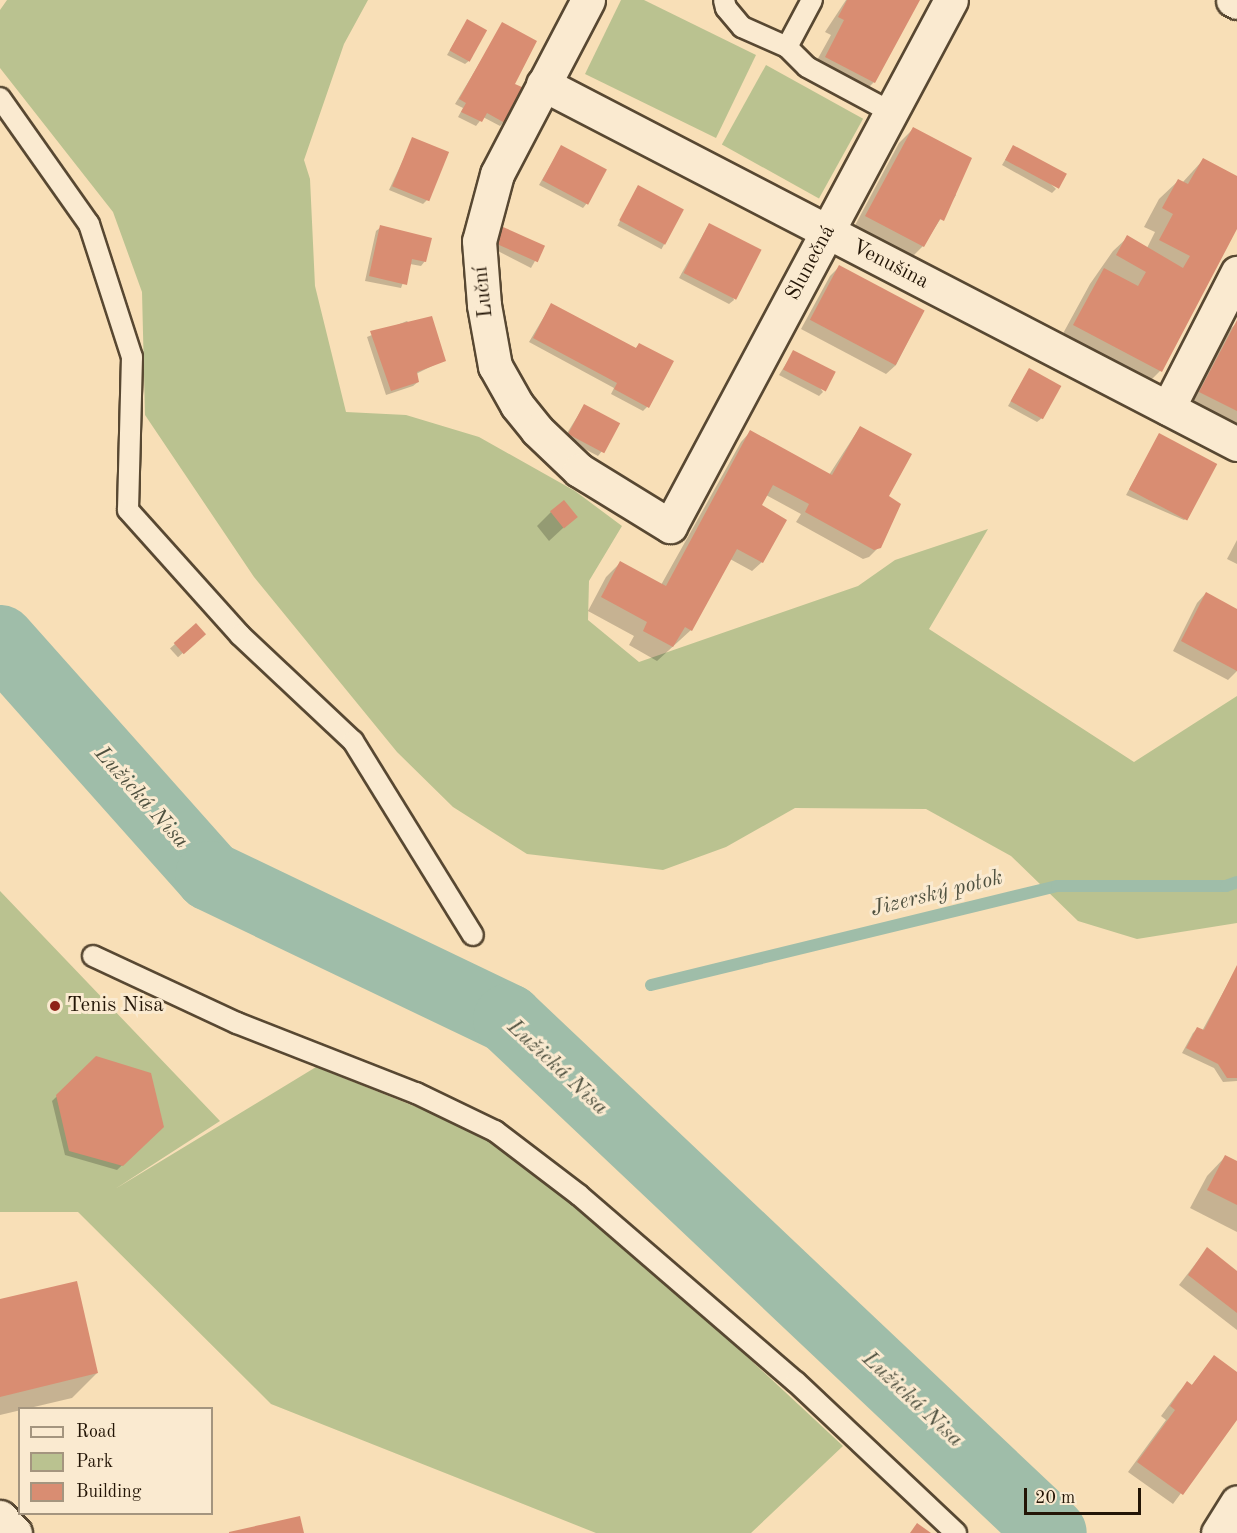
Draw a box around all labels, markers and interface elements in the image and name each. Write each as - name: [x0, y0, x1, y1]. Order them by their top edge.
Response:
- street label: Slunečná: [781, 221, 841, 305]
- street label: Venušina: [847, 235, 933, 295]
- street label: Luční: [469, 265, 499, 319]
- water label: Lužická Nisa: [88, 741, 194, 855]
- water label: Jizerský potok: [868, 865, 1006, 923]
- place label: Tenis Nisa: [67, 993, 164, 1019]
- marker: Tenis Nisa: [48, 999, 62, 1013]
- water label: Lužická Nisa: [501, 1015, 613, 1121]
- water label: Lužická Nisa: [856, 1347, 968, 1453]
- legend: [18, 1407, 213, 1515]
- text: Road: [76, 1423, 116, 1441]
- text: Park: [76, 1453, 113, 1471]
- scale bar: [1027, 1476, 1144, 1514]
- text: Building: [76, 1483, 141, 1501]
- text: 20 m: [1035, 1489, 1075, 1507]

